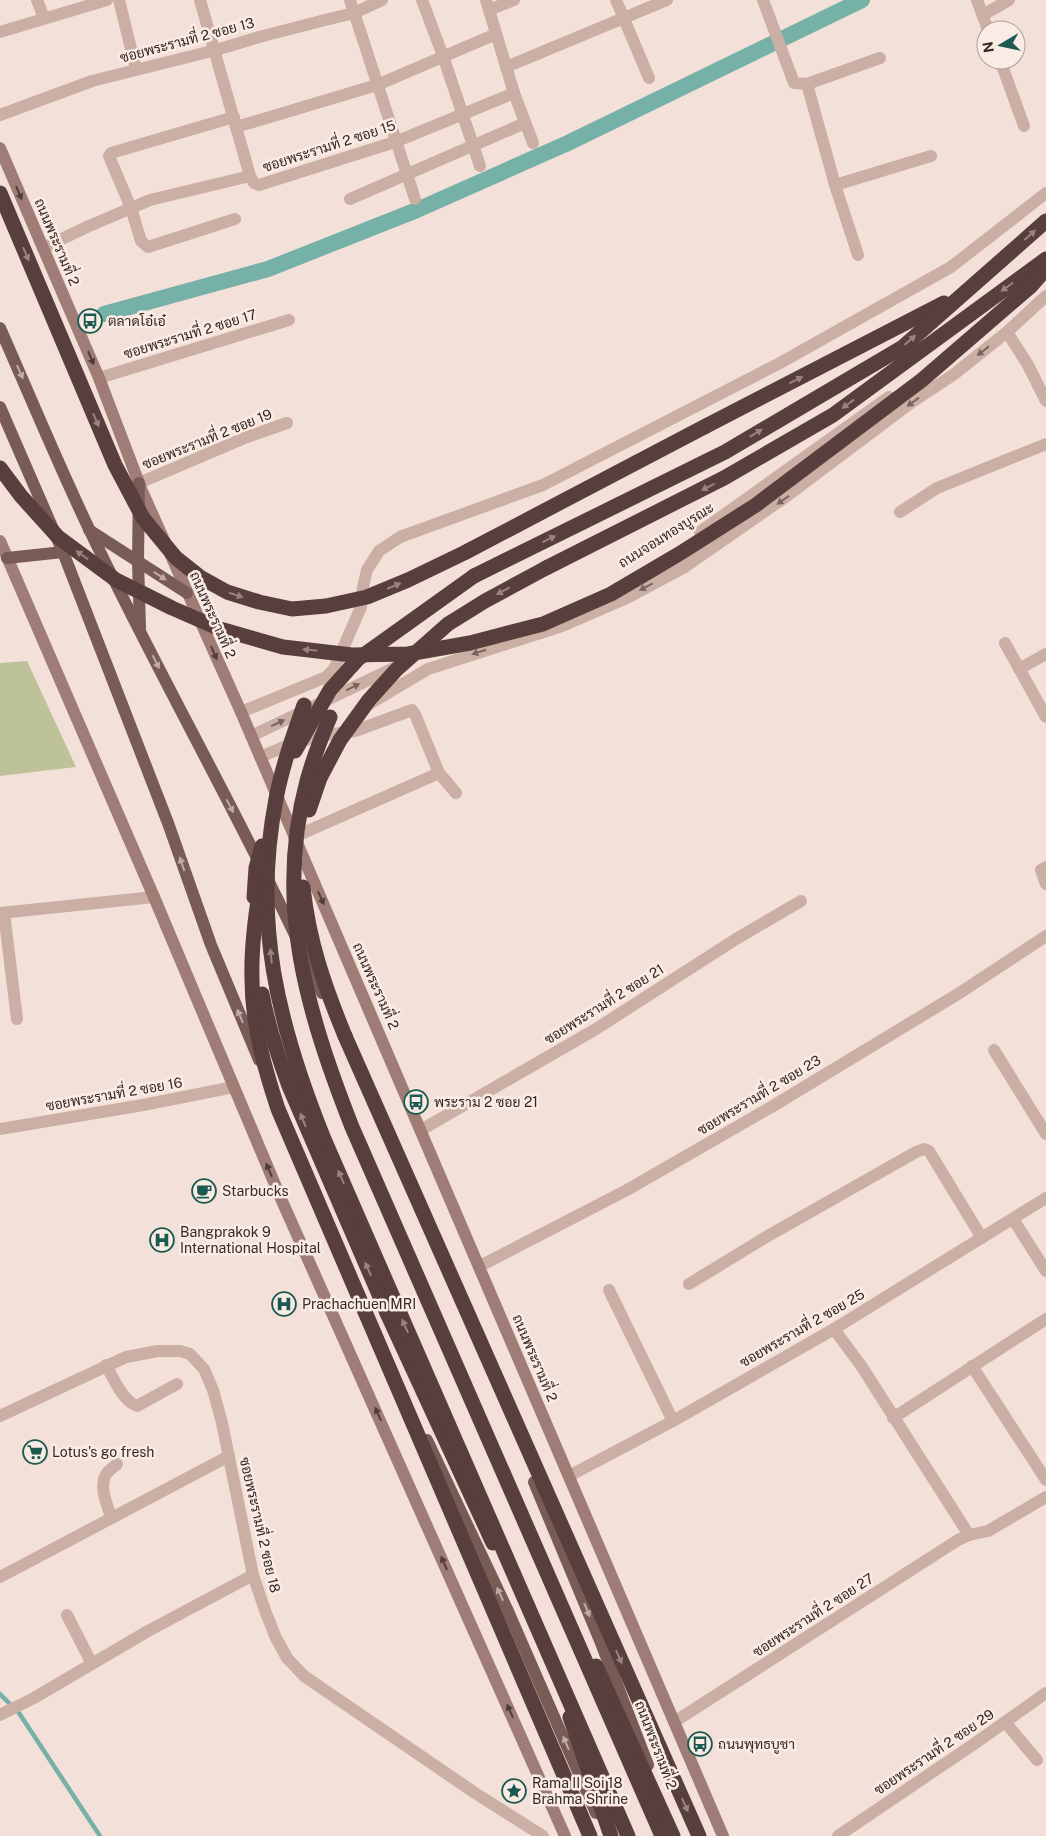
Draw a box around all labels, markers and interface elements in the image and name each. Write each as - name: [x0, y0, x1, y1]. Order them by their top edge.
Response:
- street label: ซอยพระรามที่ 2 ซอย 13: [117, 10, 256, 66]
- north arrow: [976, 20, 1026, 70]
- text: N: [979, 40, 997, 54]
- street label: ซอยพระรามที่ 2 ซอย 15: [259, 113, 397, 175]
- one-way arrow: [16, 186, 24, 200]
- street label: ถนนพระรามที่ 2: [31, 194, 86, 288]
- one-way arrow: [1024, 230, 1036, 241]
- one-way arrow: [22, 247, 30, 261]
- one-way arrow: [1000, 282, 1013, 292]
- street label: ซอยพระรามที่ 2 ซอย 17: [120, 302, 258, 362]
- bus stop icon: ตลาดโอ๋เอ๋: [77, 308, 103, 334]
- place label: ตลาดโอ๋เอ๋: [108, 313, 167, 329]
- one-way arrow: [904, 335, 917, 346]
- one-way arrow: [977, 345, 990, 356]
- one-way arrow: [87, 351, 95, 365]
- one-way arrow: [16, 365, 24, 379]
- one-way arrow: [788, 376, 803, 384]
- one-way arrow: [906, 397, 920, 407]
- one-way arrow: [842, 399, 855, 410]
- street label: ซอยพระรามที่ 2 ซอย 19: [138, 402, 274, 472]
- one-way arrow: [92, 413, 100, 427]
- one-way arrow: [750, 429, 763, 438]
- one-way arrow: [700, 483, 715, 491]
- one-way arrow: [776, 495, 789, 505]
- street label: ถนนจอมทองบูรณะ: [615, 499, 718, 572]
- one-way arrow: [542, 534, 556, 542]
- one-way arrow: [75, 550, 89, 560]
- street label: ถนนพระรามที่ 2: [187, 567, 243, 661]
- one-way arrow: [153, 571, 166, 580]
- one-way arrow: [387, 581, 401, 589]
- one-way arrow: [639, 583, 653, 592]
- one-way arrow: [496, 587, 510, 596]
- one-way arrow: [229, 591, 244, 599]
- one-way arrow: [211, 646, 219, 660]
- one-way arrow: [302, 646, 318, 654]
- one-way arrow: [471, 649, 486, 657]
- one-way arrow: [152, 655, 160, 669]
- one-way arrow: [346, 683, 360, 691]
- one-way arrow: [271, 719, 285, 727]
- one-way arrow: [226, 799, 234, 814]
- one-way arrow: [178, 856, 185, 871]
- one-way arrow: [317, 891, 325, 905]
- street label: ถนนพระรามที่ 2: [350, 938, 406, 1032]
- one-way arrow: [267, 948, 275, 964]
- street label: ซอยพระรามที่ 2 ซอย 21: [539, 957, 667, 1047]
- one-way arrow: [235, 1009, 243, 1023]
- street label: ซอยพระรามที่ 2 ซอย 23: [692, 1048, 824, 1138]
- street label: ซอยพระรามที่ 2 ซอย 16: [44, 1070, 184, 1114]
- bus stop icon: พระราม 2 ซอย 21: [403, 1089, 429, 1115]
- place label: พระราม 2 ซอย 21: [434, 1094, 538, 1110]
- one-way arrow: [298, 1113, 306, 1127]
- one-way arrow: [265, 1163, 273, 1177]
- one-way arrow: [336, 1170, 344, 1184]
- cafe icon: Starbucks: [191, 1178, 217, 1204]
- place label: Starbucks: [222, 1183, 288, 1199]
- place label: Bangprakok 9 International Hospital: [180, 1224, 321, 1256]
- hospital icon: Bangprakok 9 International Hospital: [149, 1227, 175, 1253]
- one-way arrow: [363, 1262, 371, 1276]
- street label: ซอยพระรามที่ 2 ซอย 25: [735, 1282, 867, 1370]
- hospital icon: Prachachuen MRI: [271, 1291, 297, 1317]
- place label: Prachachuen MRI: [302, 1296, 416, 1312]
- street label: ถนนพระรามที่ 2: [509, 1310, 564, 1404]
- one-way arrow: [401, 1319, 409, 1333]
- one-way arrow: [374, 1407, 382, 1421]
- supermarket icon: Lotus's go fresh: [22, 1439, 48, 1465]
- place label: Lotus's go fresh: [52, 1444, 154, 1460]
- street label: ซอยพระรามที่ 2 ซอย 18: [237, 1455, 287, 1594]
- one-way arrow: [440, 1556, 448, 1570]
- street label: ซอยพระรามที่ 2 ซอย 27: [747, 1567, 876, 1660]
- one-way arrow: [496, 1587, 505, 1602]
- one-way arrow: [584, 1603, 592, 1617]
- one-way arrow: [616, 1650, 624, 1664]
- street label: ถนนพระรามที่ 2: [632, 1697, 684, 1791]
- street label: ซอยพระรามที่ 2 ซอย 29: [869, 1702, 997, 1798]
- one-way arrow: [506, 1704, 514, 1718]
- bus stop icon: ถนนพุทธบูชา: [687, 1731, 713, 1757]
- one-way arrow: [562, 1736, 570, 1750]
- place label: ถนนพุทธบูชา: [718, 1736, 795, 1754]
- place label: Rama II Soi 18 Brahma Shrine: [532, 1775, 628, 1807]
- place icon: Rama II Soi 18 Brahma Shrine: [501, 1778, 527, 1804]
- one-way arrow: [682, 1798, 690, 1812]

